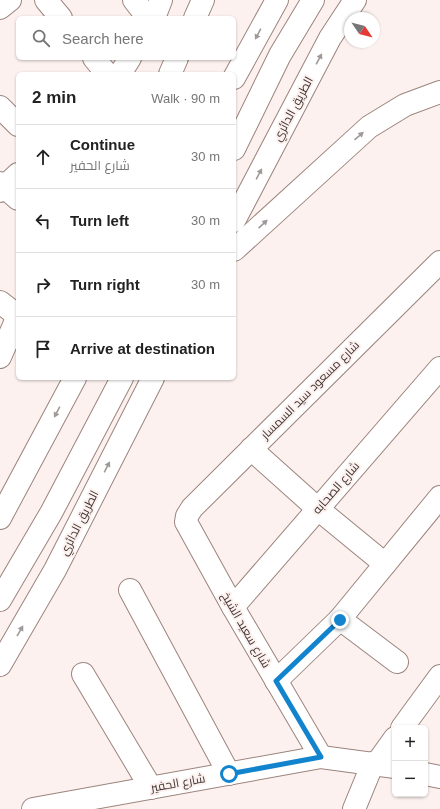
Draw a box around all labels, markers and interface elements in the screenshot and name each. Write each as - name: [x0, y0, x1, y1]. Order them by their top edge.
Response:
- north arrow: [344, 12, 380, 48]
- search box: [16, 16, 236, 60]
- icon: search: [30, 27, 52, 49]
- one-way arrow: [254, 28, 261, 40]
- text: Search here: [62, 30, 144, 47]
- one-way arrow: [316, 53, 323, 65]
- street label: الطريق الدائري: [270, 74, 319, 145]
- text: 2 min: [32, 88, 76, 107]
- text: Walk · 90 m: [151, 91, 220, 106]
- one-way arrow: [353, 132, 364, 141]
- text: Continue: [70, 136, 135, 153]
- icon: ahead: [32, 146, 54, 168]
- text: 30 m: [191, 149, 220, 164]
- text: شارع الحفير: [70, 158, 130, 173]
- one-way arrow: [255, 168, 262, 180]
- icon: left: [32, 210, 54, 232]
- text: Turn left: [70, 212, 129, 229]
- text: 30 m: [191, 213, 220, 228]
- one-way arrow: [258, 219, 268, 229]
- icon: right: [32, 274, 54, 296]
- text: Turn right: [70, 276, 140, 293]
- text: 30 m: [191, 277, 220, 292]
- icon: arrive: [32, 338, 54, 360]
- street label: شارع مسعود سيد السمسار: [257, 338, 363, 444]
- text: Arrive at destination: [70, 340, 215, 357]
- one-way arrow: [54, 407, 60, 418]
- street label: شارع الصحابه: [310, 459, 363, 517]
- one-way arrow: [104, 461, 110, 473]
- street label: الطريق الدائري: [57, 488, 104, 559]
- street label: شارع سعيد الشيخ: [218, 590, 273, 671]
- route end: [331, 611, 349, 629]
- one-way arrow: [16, 625, 23, 637]
- map controls: [392, 725, 428, 797]
- button: +: [392, 725, 428, 761]
- button: −: [392, 761, 428, 797]
- route start: [220, 765, 238, 783]
- street label: شارع الحفير: [149, 771, 207, 796]

